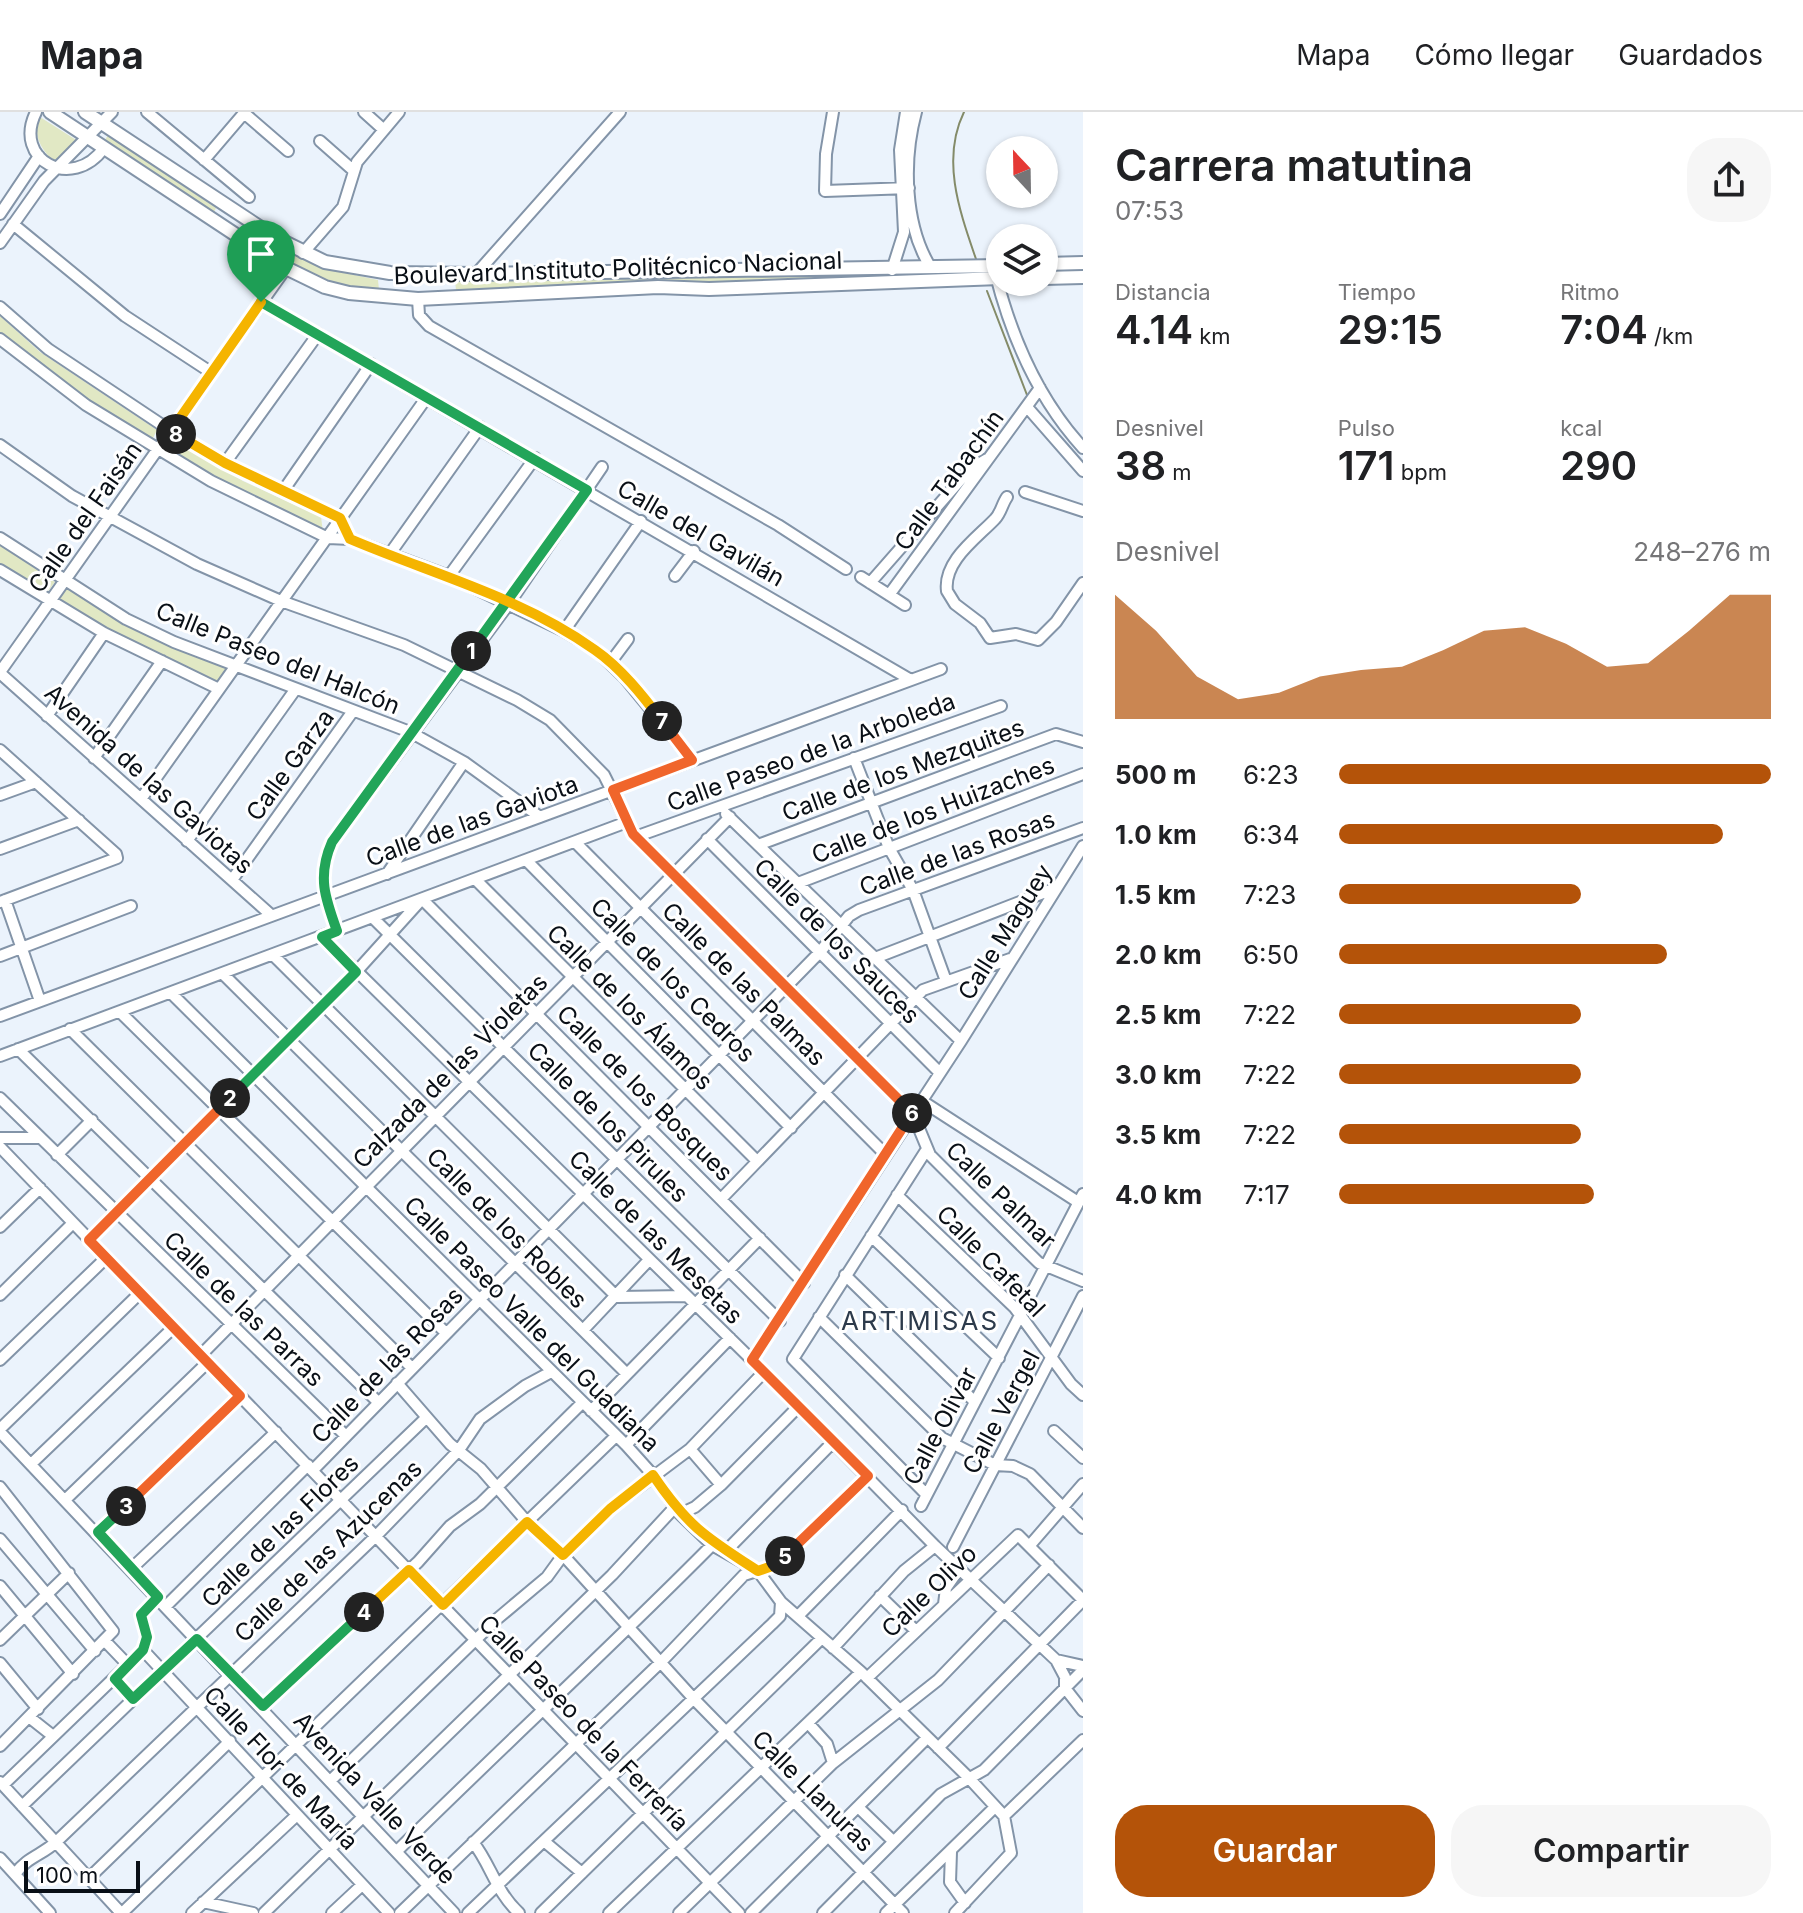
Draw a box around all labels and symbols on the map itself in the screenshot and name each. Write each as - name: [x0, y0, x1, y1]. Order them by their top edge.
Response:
- north arrow: [986, 136, 1058, 208]
- pin: [227, 220, 295, 302]
- street label: Boulevard Instituto Politécnico Nacional: [393, 246, 843, 290]
- street label: Calle Tabachín: [888, 404, 1010, 556]
- pin: 8: [156, 414, 196, 454]
- street label: Calle del Faisán: [22, 436, 148, 598]
- street label: Calle del Gavilán: [612, 473, 790, 593]
- street label: Calle Paseo del Halcón: [152, 596, 404, 720]
- pin: 1: [451, 631, 491, 671]
- street label: Avenida de las Gaviotas: [39, 678, 259, 880]
- street label: Calle Paseo de la Arboleda: [663, 686, 959, 818]
- pin: 7: [642, 701, 682, 741]
- street label: Calle Garza: [240, 704, 340, 826]
- street label: Calle de los Mezquites: [778, 713, 1028, 827]
- street label: Calle de los Huizaches: [808, 750, 1058, 870]
- street label: Calle de las Gaviota: [362, 769, 582, 873]
- street label: Calle de las Rosas: [855, 804, 1059, 902]
- street label: Calle de los Sauces: [748, 852, 926, 1030]
- street label: Calle Maguey: [952, 859, 1058, 1005]
- street label: Calle de los Cedros: [585, 892, 761, 1068]
- street label: Calle de las Palmas: [656, 896, 832, 1072]
- street label: Calle de los Álamos: [541, 917, 720, 1096]
- street label: Calzada de las Violetas: [347, 968, 553, 1174]
- street label: Calle de los Bosques: [551, 999, 739, 1187]
- street label: Calle de los Pirules: [522, 1036, 694, 1208]
- pin: 2: [210, 1078, 250, 1118]
- pin: 6: [892, 1093, 932, 1133]
- street label: Calle Palmar: [940, 1135, 1062, 1255]
- street label: Calle de los Robles: [421, 1142, 593, 1314]
- street label: Calle de las Mesetas: [563, 1144, 749, 1330]
- street label: Calle Paseo Valle del Guadiana: [398, 1190, 666, 1458]
- street label: Calle Cafetal: [931, 1199, 1051, 1323]
- street label: Calle de las Parras: [158, 1225, 330, 1393]
- street label: Calle de las Rosas: [305, 1281, 469, 1449]
- district label: ARTIMISAS: [841, 1305, 999, 1336]
- street label: Calle Vergel: [956, 1345, 1046, 1479]
- street label: Calle Olivar: [897, 1362, 983, 1490]
- street label: Calle de las Flores: [195, 1449, 365, 1613]
- street label: Calle de las Azucenas: [228, 1454, 428, 1648]
- pin: 3: [106, 1486, 146, 1526]
- pin: 5: [765, 1536, 805, 1576]
- street label: Calle Olivo: [875, 1539, 983, 1643]
- pin: 4: [344, 1592, 384, 1632]
- street label: Calle Paseo de la Ferrería: [473, 1609, 695, 1837]
- street label: Calle Flor de María: [198, 1680, 364, 1856]
- street label: Avenida Valle Verde: [288, 1706, 462, 1890]
- street label: Calle Llanuras: [746, 1724, 880, 1858]
- scale bar: [24, 1857, 140, 1893]

